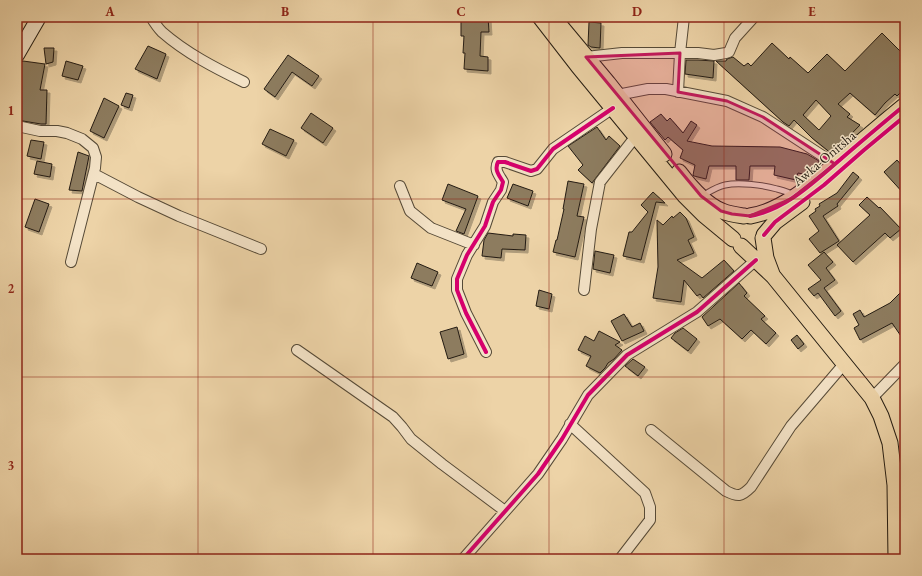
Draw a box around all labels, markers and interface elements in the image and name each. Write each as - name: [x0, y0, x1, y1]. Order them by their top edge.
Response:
- text: A: [104, 3, 115, 20]
- text: B: [281, 3, 289, 20]
- text: C: [456, 3, 466, 20]
- text: D: [632, 3, 642, 20]
- text: E: [808, 3, 816, 20]
- text: 1: [8, 102, 15, 119]
- street label: Awka-Onitsha: [788, 126, 860, 190]
- text: 2: [8, 280, 15, 297]
- text: 3: [8, 457, 15, 474]

